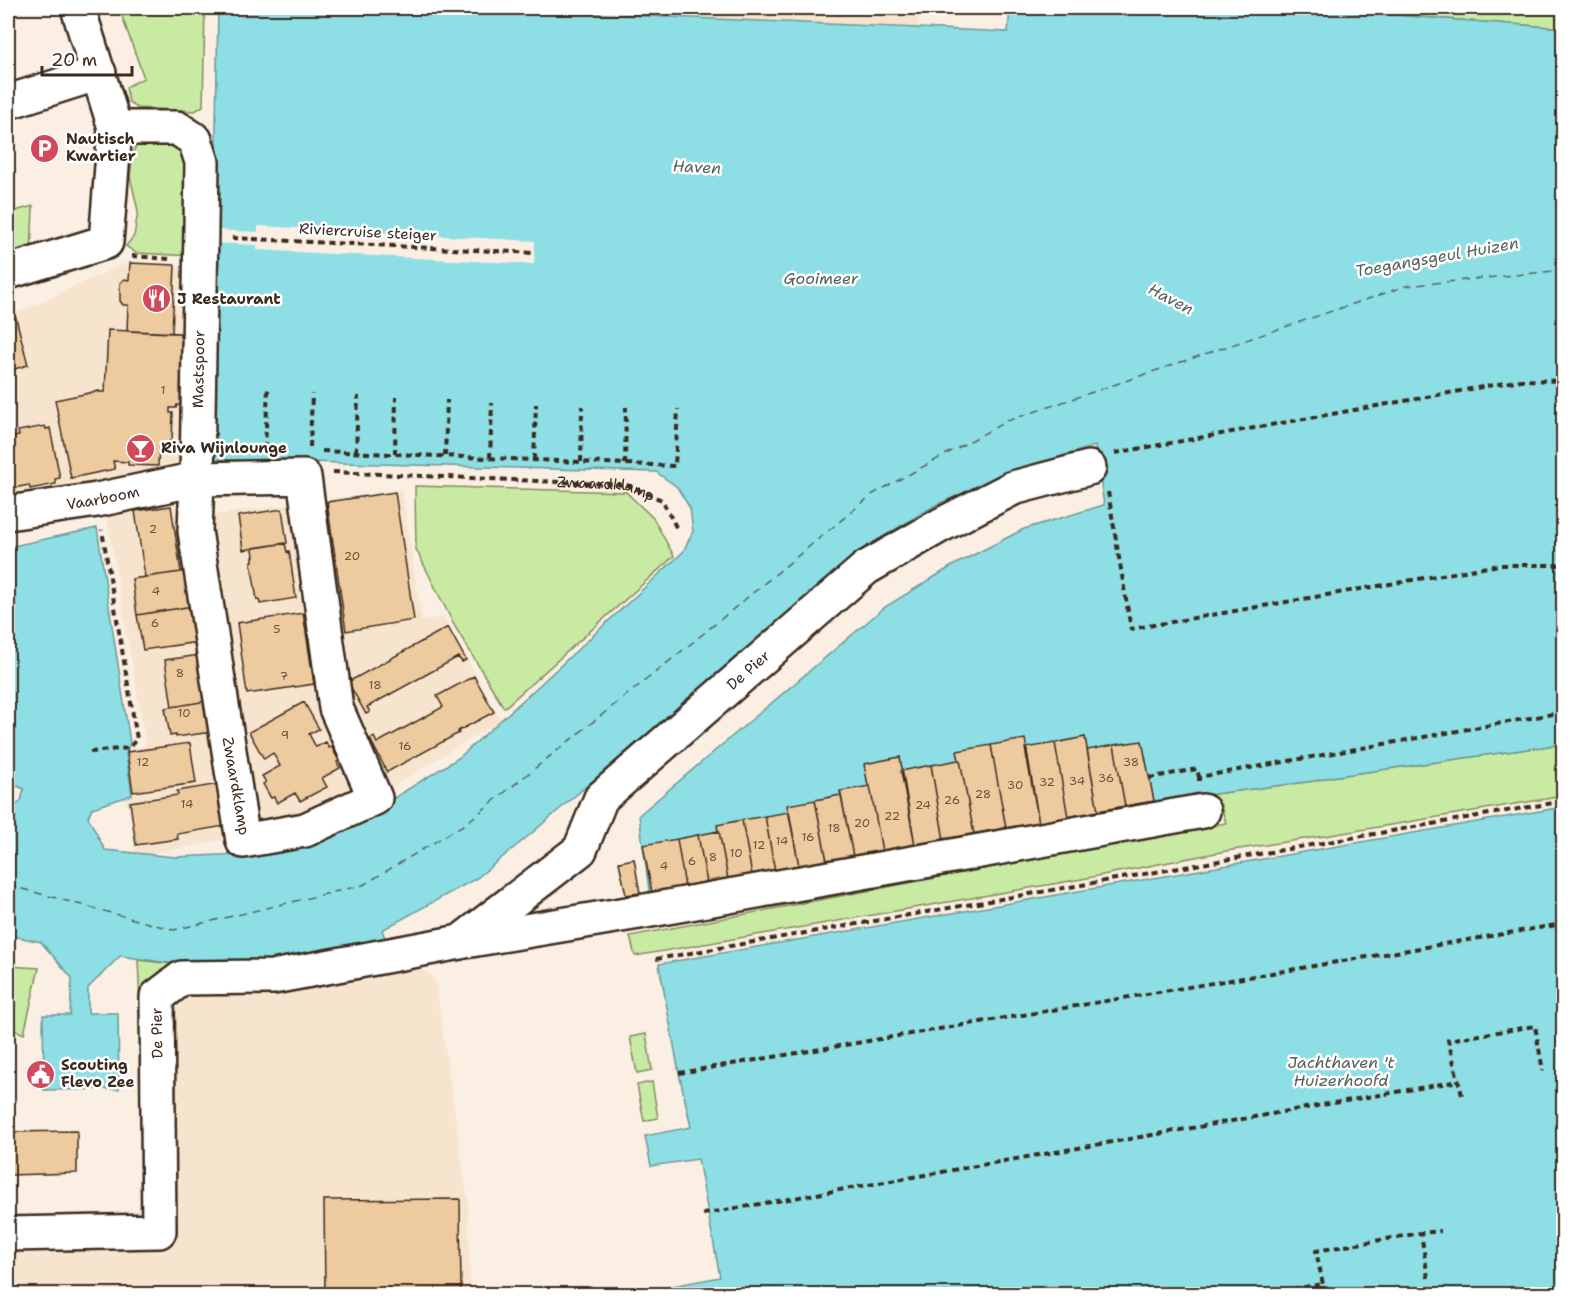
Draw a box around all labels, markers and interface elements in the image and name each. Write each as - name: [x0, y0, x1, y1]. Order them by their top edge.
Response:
- scale bar: [42, 39, 132, 77]
- text: 20 m: [51, 48, 97, 72]
- place label: Nautisch Kwartier: [66, 129, 136, 166]
- parking icon: Nautisch Kwartier: [29, 132, 61, 164]
- water label: Haven: [672, 155, 722, 179]
- street label: Riviercruise steiger: [299, 218, 437, 246]
- water label: Toegangsgeul Huizen: [1354, 232, 1520, 282]
- water label: Gooimeer: [784, 268, 859, 289]
- water label: Haven: [1145, 278, 1197, 320]
- restaurant icon: J Restaurant: [140, 283, 172, 315]
- place label: J Restaurant: [177, 289, 281, 309]
- street label: Mastspoor: [188, 330, 209, 408]
- house number: 1: [160, 382, 166, 398]
- bar icon: Riva Wijnlounge: [124, 432, 156, 464]
- place label: Riva Wijnlounge: [161, 438, 287, 458]
- street label: Zwaardklamp: [557, 472, 658, 506]
- street label: Vaarboom: [65, 481, 141, 514]
- house number: 2: [149, 521, 157, 537]
- house number: 20: [344, 548, 360, 564]
- house number: 4: [152, 583, 160, 599]
- house number: 6: [151, 615, 159, 631]
- house number: 5: [273, 621, 281, 637]
- street label: De Pier: [722, 646, 774, 695]
- house number: 8: [176, 665, 184, 681]
- house number: 7: [280, 668, 288, 684]
- house number: 18: [368, 677, 382, 693]
- house number: 10: [177, 705, 191, 721]
- house number: 9: [281, 727, 289, 743]
- street label: Zwaardklamp: [218, 735, 254, 837]
- house number: 16: [398, 738, 412, 754]
- house number: 12: [137, 754, 149, 770]
- house number: 38: [1123, 754, 1139, 770]
- house number: 36: [1098, 770, 1114, 786]
- house number: 34: [1069, 773, 1085, 789]
- house number: 32: [1039, 774, 1055, 790]
- house number: 30: [1007, 777, 1023, 793]
- house number: 28: [975, 786, 991, 802]
- house number: 26: [944, 792, 960, 808]
- house number: 14: [181, 796, 193, 812]
- house number: 24: [915, 797, 931, 813]
- house number: 22: [884, 808, 900, 824]
- house number: 20: [854, 815, 870, 831]
- house number: 18: [827, 820, 841, 836]
- house number: 16: [801, 829, 815, 845]
- house number: 14: [776, 833, 788, 849]
- house number: 12: [753, 837, 765, 853]
- house number: 10: [729, 845, 743, 861]
- house number: 8: [709, 849, 717, 865]
- house number: 6: [688, 853, 696, 869]
- house number: 4: [660, 858, 668, 874]
- street label: De Pier: [147, 1007, 167, 1059]
- water label: Jachthaven 't Huizerhoofd: [1288, 1052, 1394, 1091]
- place label: Scouting Flevo Zee: [61, 1055, 134, 1092]
- public building icon: Scouting Flevo Zee: [24, 1058, 56, 1090]

